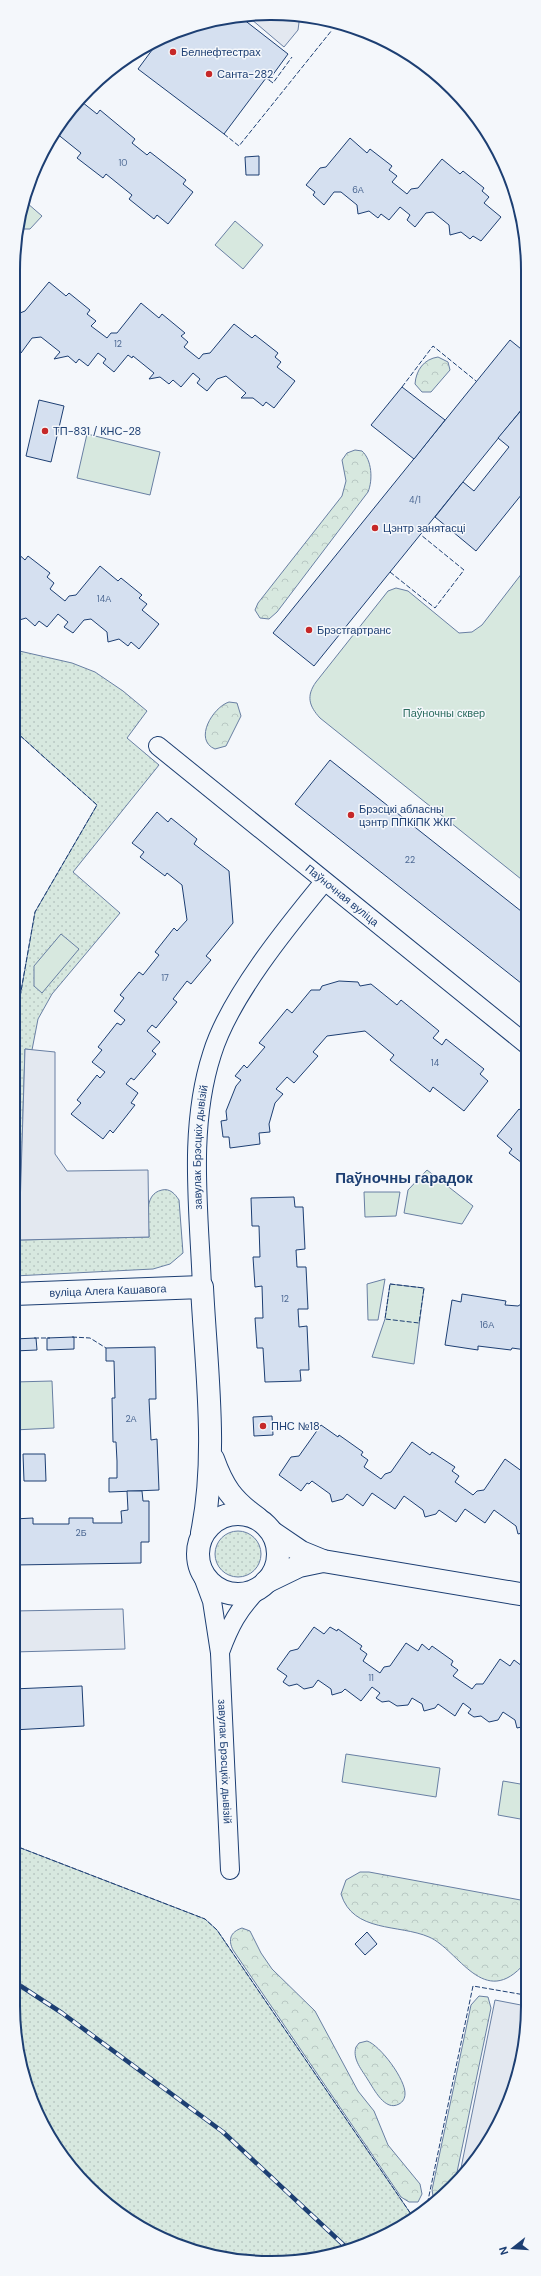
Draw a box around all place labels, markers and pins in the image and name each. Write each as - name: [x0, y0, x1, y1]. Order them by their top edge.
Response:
- place label: Белнефтестрах: [181, 45, 261, 59]
- marker: Белнефтестрах: [168, 47, 178, 57]
- place label: Санта-282: [217, 67, 273, 81]
- marker: Санта-282: [204, 69, 214, 79]
- place label: ТП-831 / КНС-28: [53, 424, 141, 438]
- marker: ТП-831 / КНС-28: [40, 426, 50, 436]
- place label: Цэнтр занятасці: [383, 521, 465, 535]
- marker: Цэнтр занятасці: [370, 523, 380, 533]
- place label: Брэстгартранс: [317, 623, 392, 637]
- marker: Брэстгартранс: [304, 625, 314, 635]
- place label: Брэсцкі абласны цэнтр ППКіПК ЖКГ: [359, 802, 456, 829]
- marker: Брэсцкі абласны цэнтр ППКіПК ЖКГ: [346, 810, 356, 820]
- place label: ПНС №18: [271, 1419, 320, 1433]
- marker: ПНС №18: [258, 1421, 268, 1431]

